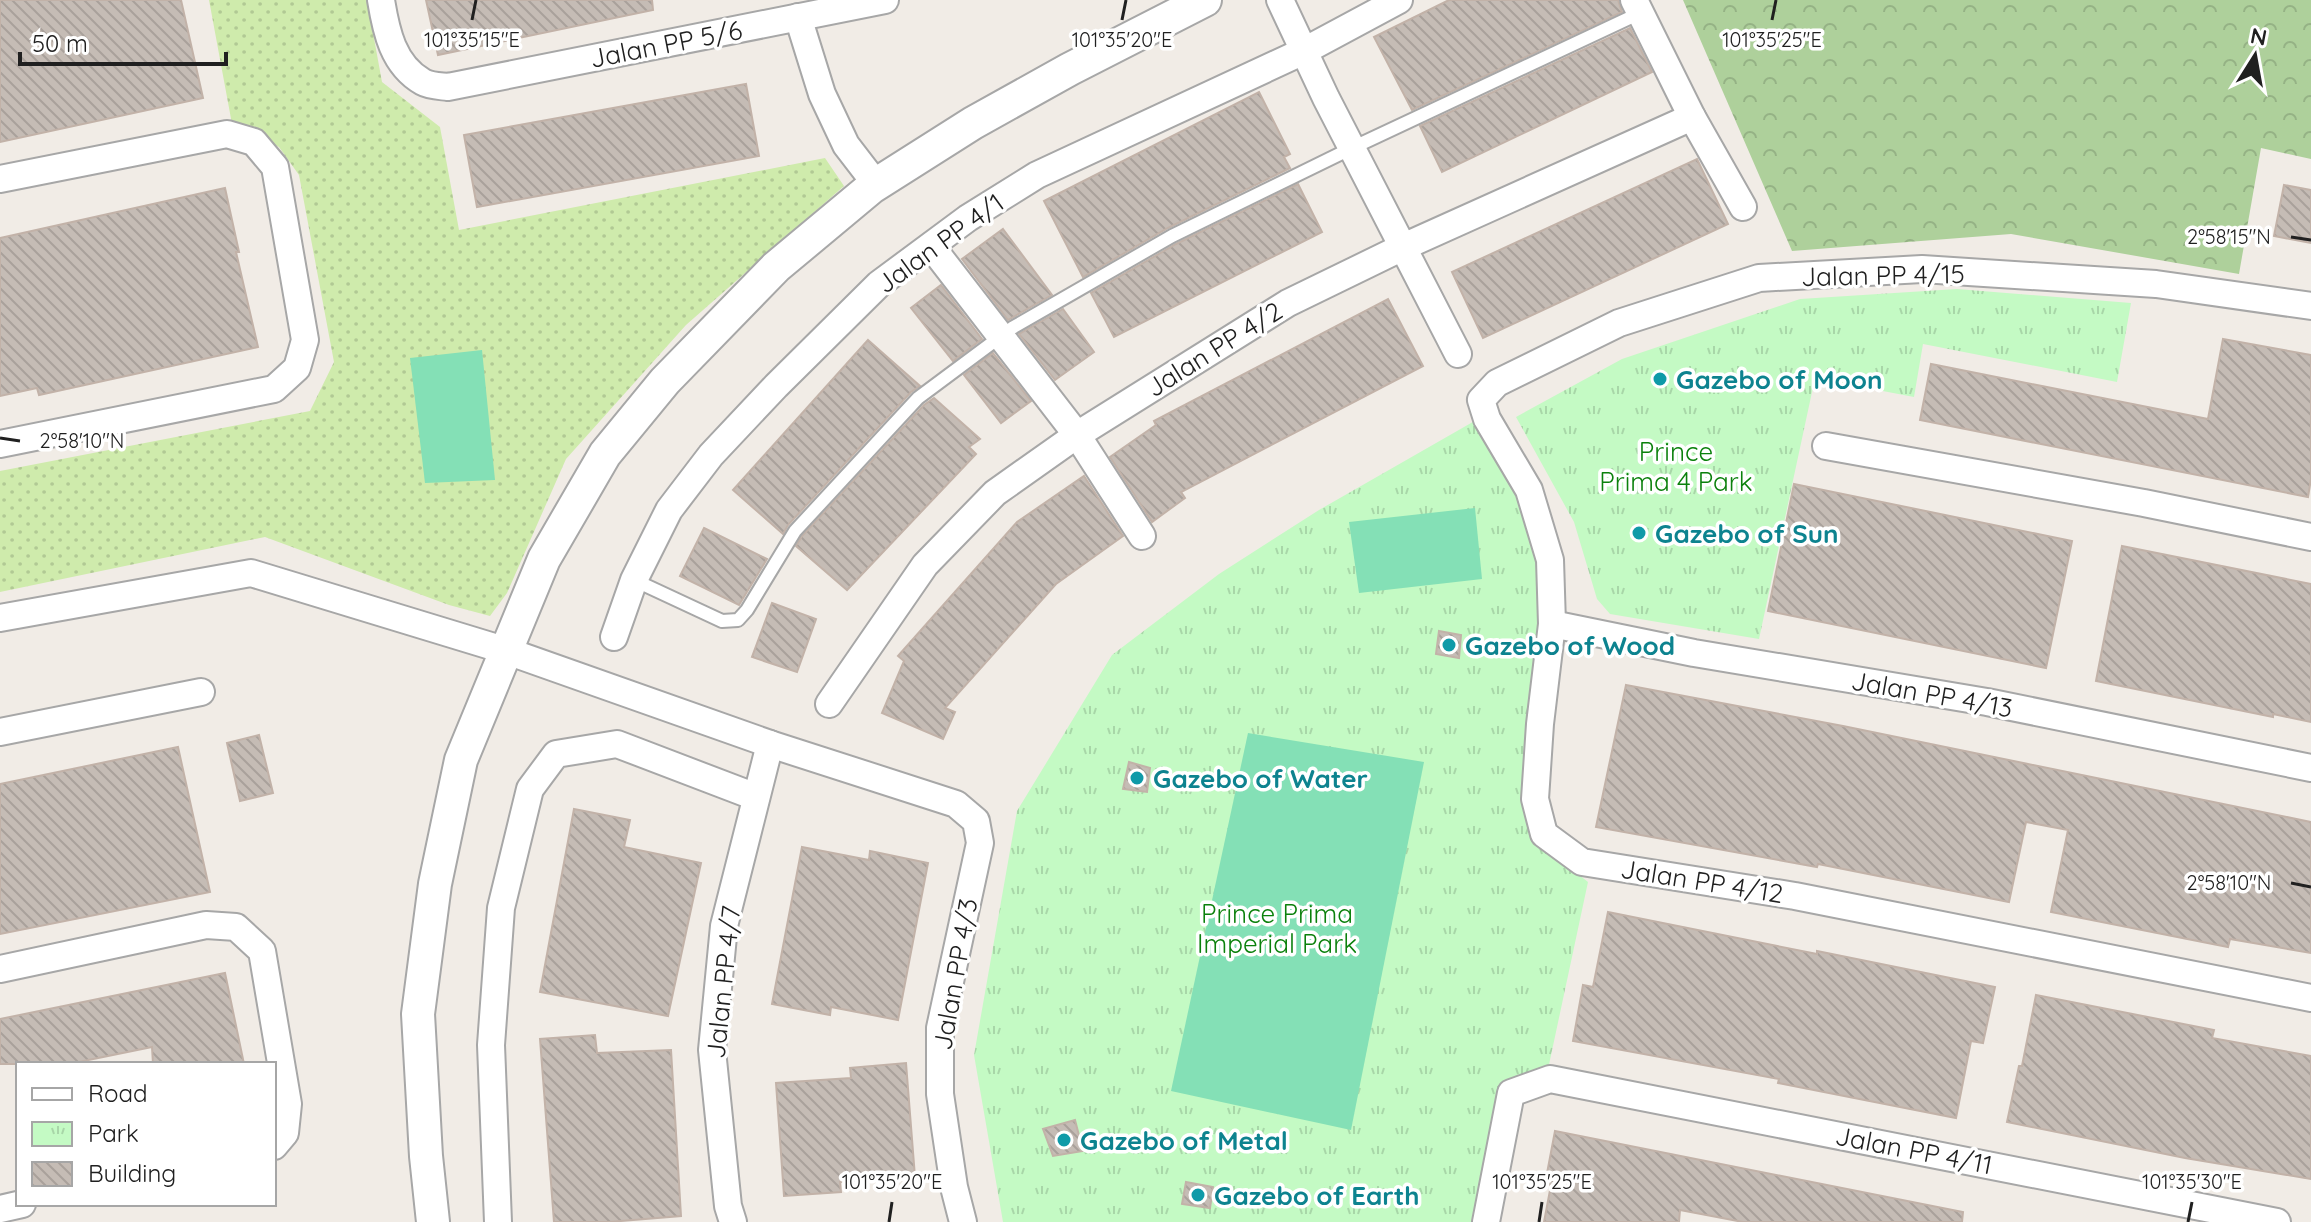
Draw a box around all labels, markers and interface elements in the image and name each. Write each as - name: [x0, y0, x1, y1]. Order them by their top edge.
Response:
- street label: Jalan PP 5/6: [587, 13, 745, 75]
- scale bar: [20, 16, 226, 66]
- north arrow: [2215, 16, 2295, 96]
- text: N: [2248, 21, 2269, 52]
- text: 101°35'15"E: [424, 27, 520, 52]
- text: 101°35'20"E: [1072, 27, 1172, 52]
- text: 101°35'25"E: [1722, 27, 1822, 52]
- text: 50 m: [32, 28, 88, 58]
- street label: Jalan PP 4/1: [870, 186, 1010, 300]
- text: 2°58'15"N: [2187, 224, 2271, 249]
- street label: Jalan PP 4/15: [1801, 257, 1965, 293]
- street label: Jalan PP 4/2: [1140, 294, 1288, 404]
- place label: Gazebo of Moon: [1676, 363, 1882, 396]
- marker: Gazebo of Moon: [1651, 370, 1669, 388]
- text: 2°58'10"N: [40, 428, 124, 453]
- park label: Prince Prima 4 Park: [1599, 435, 1753, 498]
- place label: Gazebo of Sun: [1655, 517, 1838, 550]
- marker: Gazebo of Sun: [1630, 524, 1648, 542]
- place label: Gazebo of Wood: [1465, 629, 1675, 662]
- marker: Gazebo of Wood: [1440, 636, 1458, 654]
- street label: Jalan PP 4/13: [1849, 664, 2015, 724]
- place label: Gazebo of Water: [1153, 762, 1368, 795]
- marker: Gazebo of Water: [1128, 769, 1146, 787]
- street label: Jalan PP 4/12: [1618, 852, 1786, 910]
- text: 2°58'10"N: [2187, 870, 2271, 895]
- street label: Jalan PP 4/3: [925, 896, 985, 1052]
- park label: Prince Prima Imperial Park: [1197, 897, 1357, 960]
- street label: Jalan PP 4/7: [699, 904, 747, 1060]
- legend: [16, 1062, 276, 1206]
- text: Road: [88, 1078, 148, 1108]
- text: Park: [88, 1118, 139, 1148]
- street label: Jalan PP 4/11: [1833, 1119, 1995, 1181]
- place label: Gazebo of Metal: [1080, 1124, 1288, 1157]
- marker: Gazebo of Metal: [1055, 1131, 1073, 1149]
- text: Building: [88, 1158, 176, 1188]
- text: 101°35'20"E: [842, 1169, 942, 1194]
- text: 101°35'25"E: [1492, 1169, 1592, 1194]
- text: 101°35'30"E: [2142, 1169, 2242, 1194]
- place label: Gazebo of Earth: [1214, 1179, 1420, 1212]
- marker: Gazebo of Earth: [1189, 1186, 1207, 1204]

